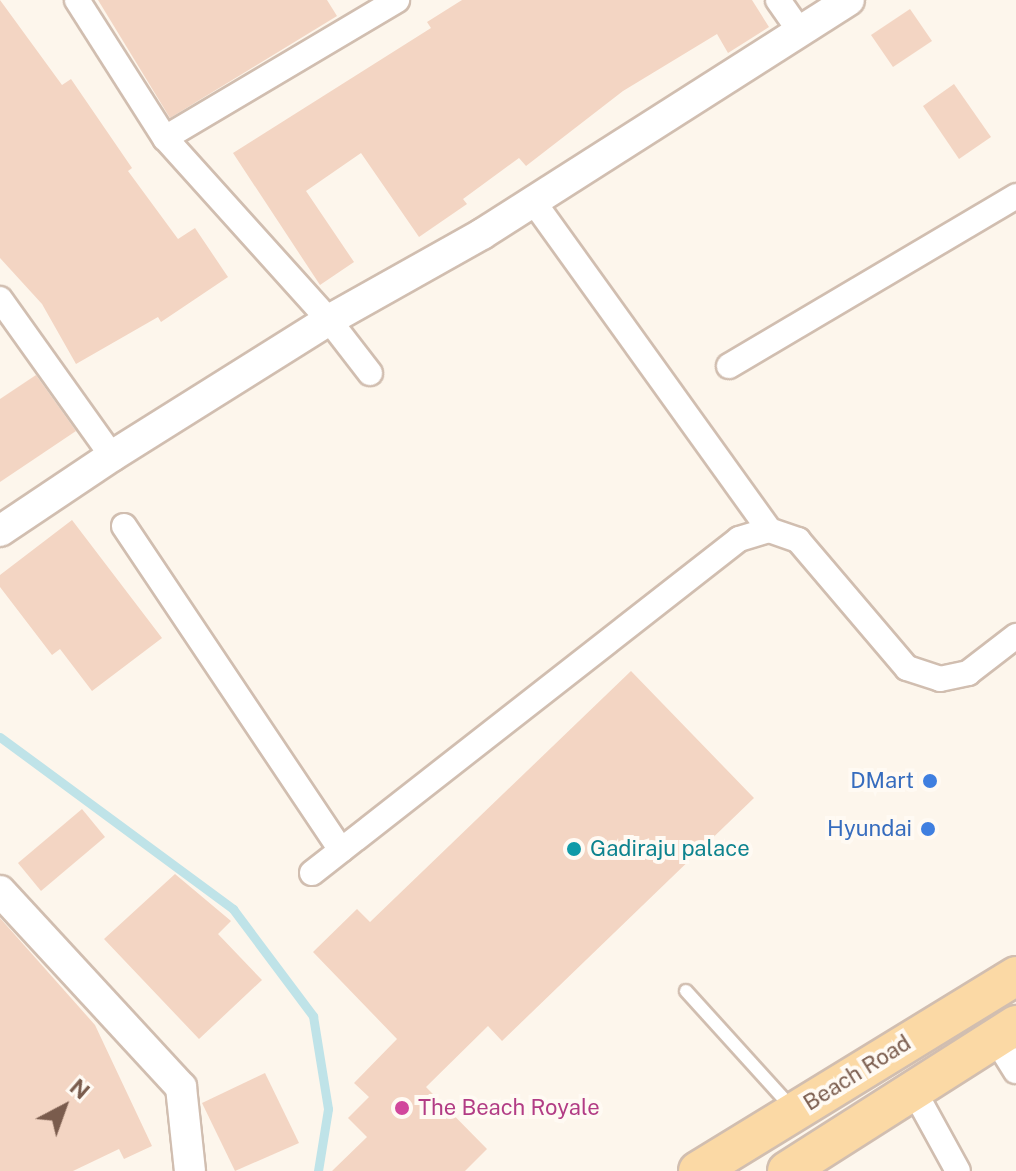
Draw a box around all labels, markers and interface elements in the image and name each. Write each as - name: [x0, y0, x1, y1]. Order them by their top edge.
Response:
- place label: DMart: [850, 768, 914, 794]
- marker: DMart: [921, 772, 939, 790]
- place label: Hyundai: [827, 816, 912, 842]
- marker: Hyundai: [919, 820, 937, 838]
- place label: Gadiraju palace: [590, 836, 750, 862]
- marker: Gadiraju palace: [565, 840, 583, 858]
- street label: Beach Road: [799, 1030, 915, 1116]
- north arrow: [24, 1067, 104, 1147]
- text: N: [65, 1073, 95, 1104]
- place label: The Beach Royale: [418, 1095, 600, 1121]
- marker: The Beach Royale: [393, 1099, 411, 1117]

